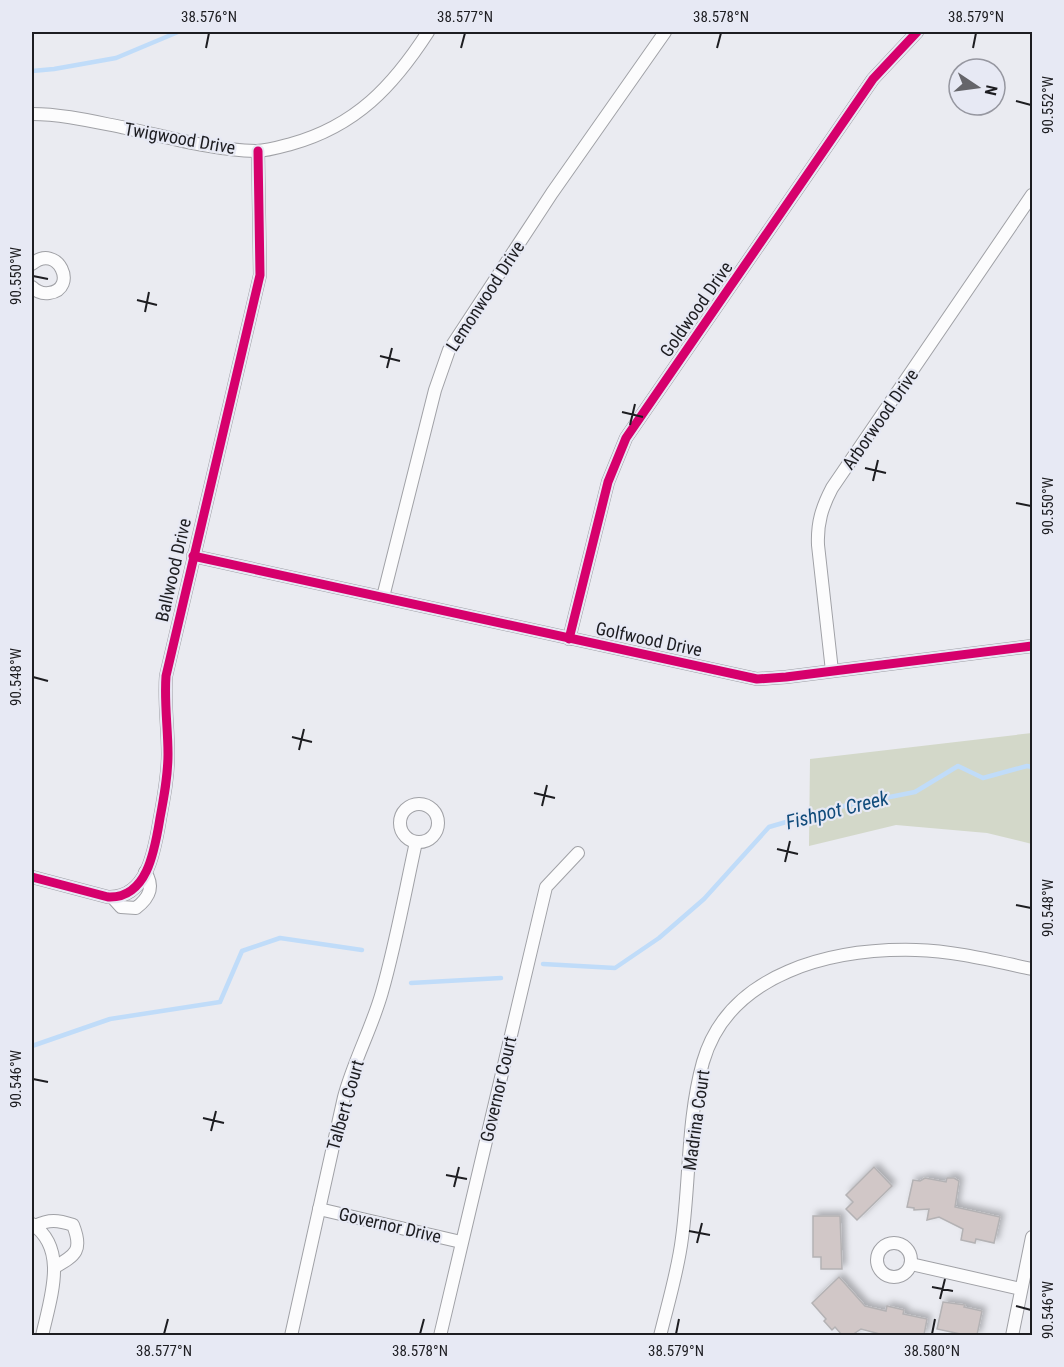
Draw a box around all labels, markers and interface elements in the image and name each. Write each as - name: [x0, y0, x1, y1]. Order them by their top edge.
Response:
- text: 38.576°N: [181, 8, 237, 26]
- text: 38.577°N: [437, 8, 493, 26]
- text: 38.578°N: [693, 8, 749, 26]
- text: 38.579°N: [948, 8, 1004, 26]
- north arrow: [947, 57, 1007, 117]
- text: 90.552°W: [1039, 75, 1057, 134]
- text: N: [981, 83, 1001, 97]
- street label: Twigwood Drive: [123, 118, 237, 158]
- street label: Lemonwood Drive: [442, 237, 528, 355]
- text: 90.550°W: [7, 246, 25, 305]
- street label: Goldwood Drive: [655, 257, 737, 361]
- street label: Arborwood Drive: [838, 365, 922, 473]
- text: 90.550°W: [1039, 476, 1057, 535]
- street label: Ballwood Drive: [151, 516, 195, 624]
- street label: Golfwood Drive: [594, 617, 704, 661]
- text: 90.548°W: [7, 647, 25, 706]
- water label: Fishpot Creek: [783, 785, 892, 834]
- text: 90.548°W: [1039, 878, 1057, 937]
- street label: Governor Court: [476, 1034, 520, 1144]
- text: 90.546°W: [7, 1049, 25, 1108]
- street label: Talbert Court: [322, 1057, 368, 1153]
- street label: Madrina Court: [679, 1068, 713, 1172]
- street label: Governor Drive: [337, 1203, 443, 1247]
- text: 90.546°W: [1039, 1280, 1057, 1339]
- text: 38.577°N: [136, 1342, 192, 1360]
- text: 38.578°N: [392, 1342, 448, 1360]
- text: 38.579°N: [648, 1342, 704, 1360]
- text: 38.580°N: [904, 1342, 960, 1360]

